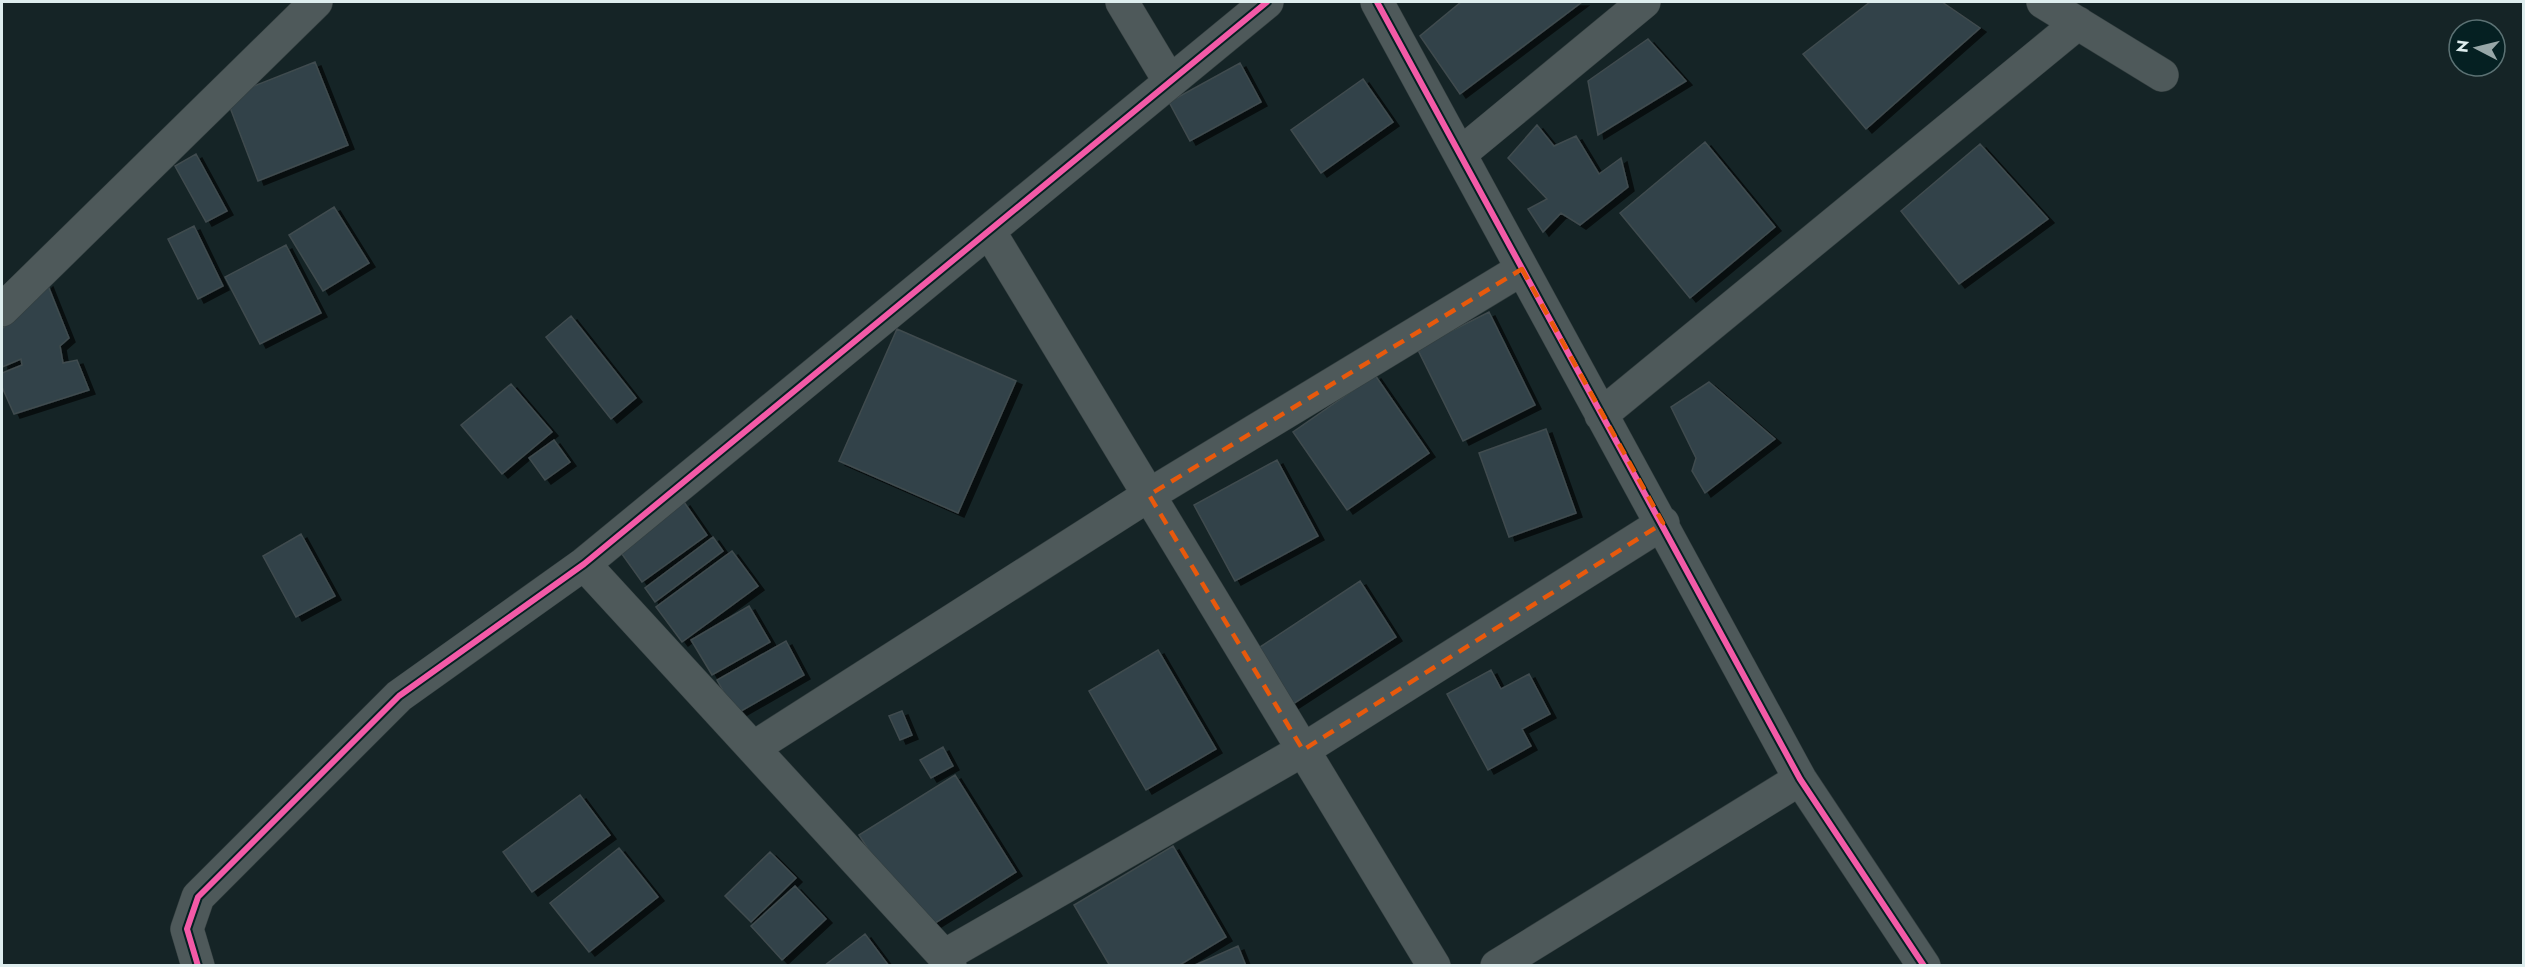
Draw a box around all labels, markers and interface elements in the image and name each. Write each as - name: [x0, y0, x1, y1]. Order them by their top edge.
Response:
- north arrow: [2447, 18, 2507, 78]
- text: N: [2450, 39, 2475, 54]

